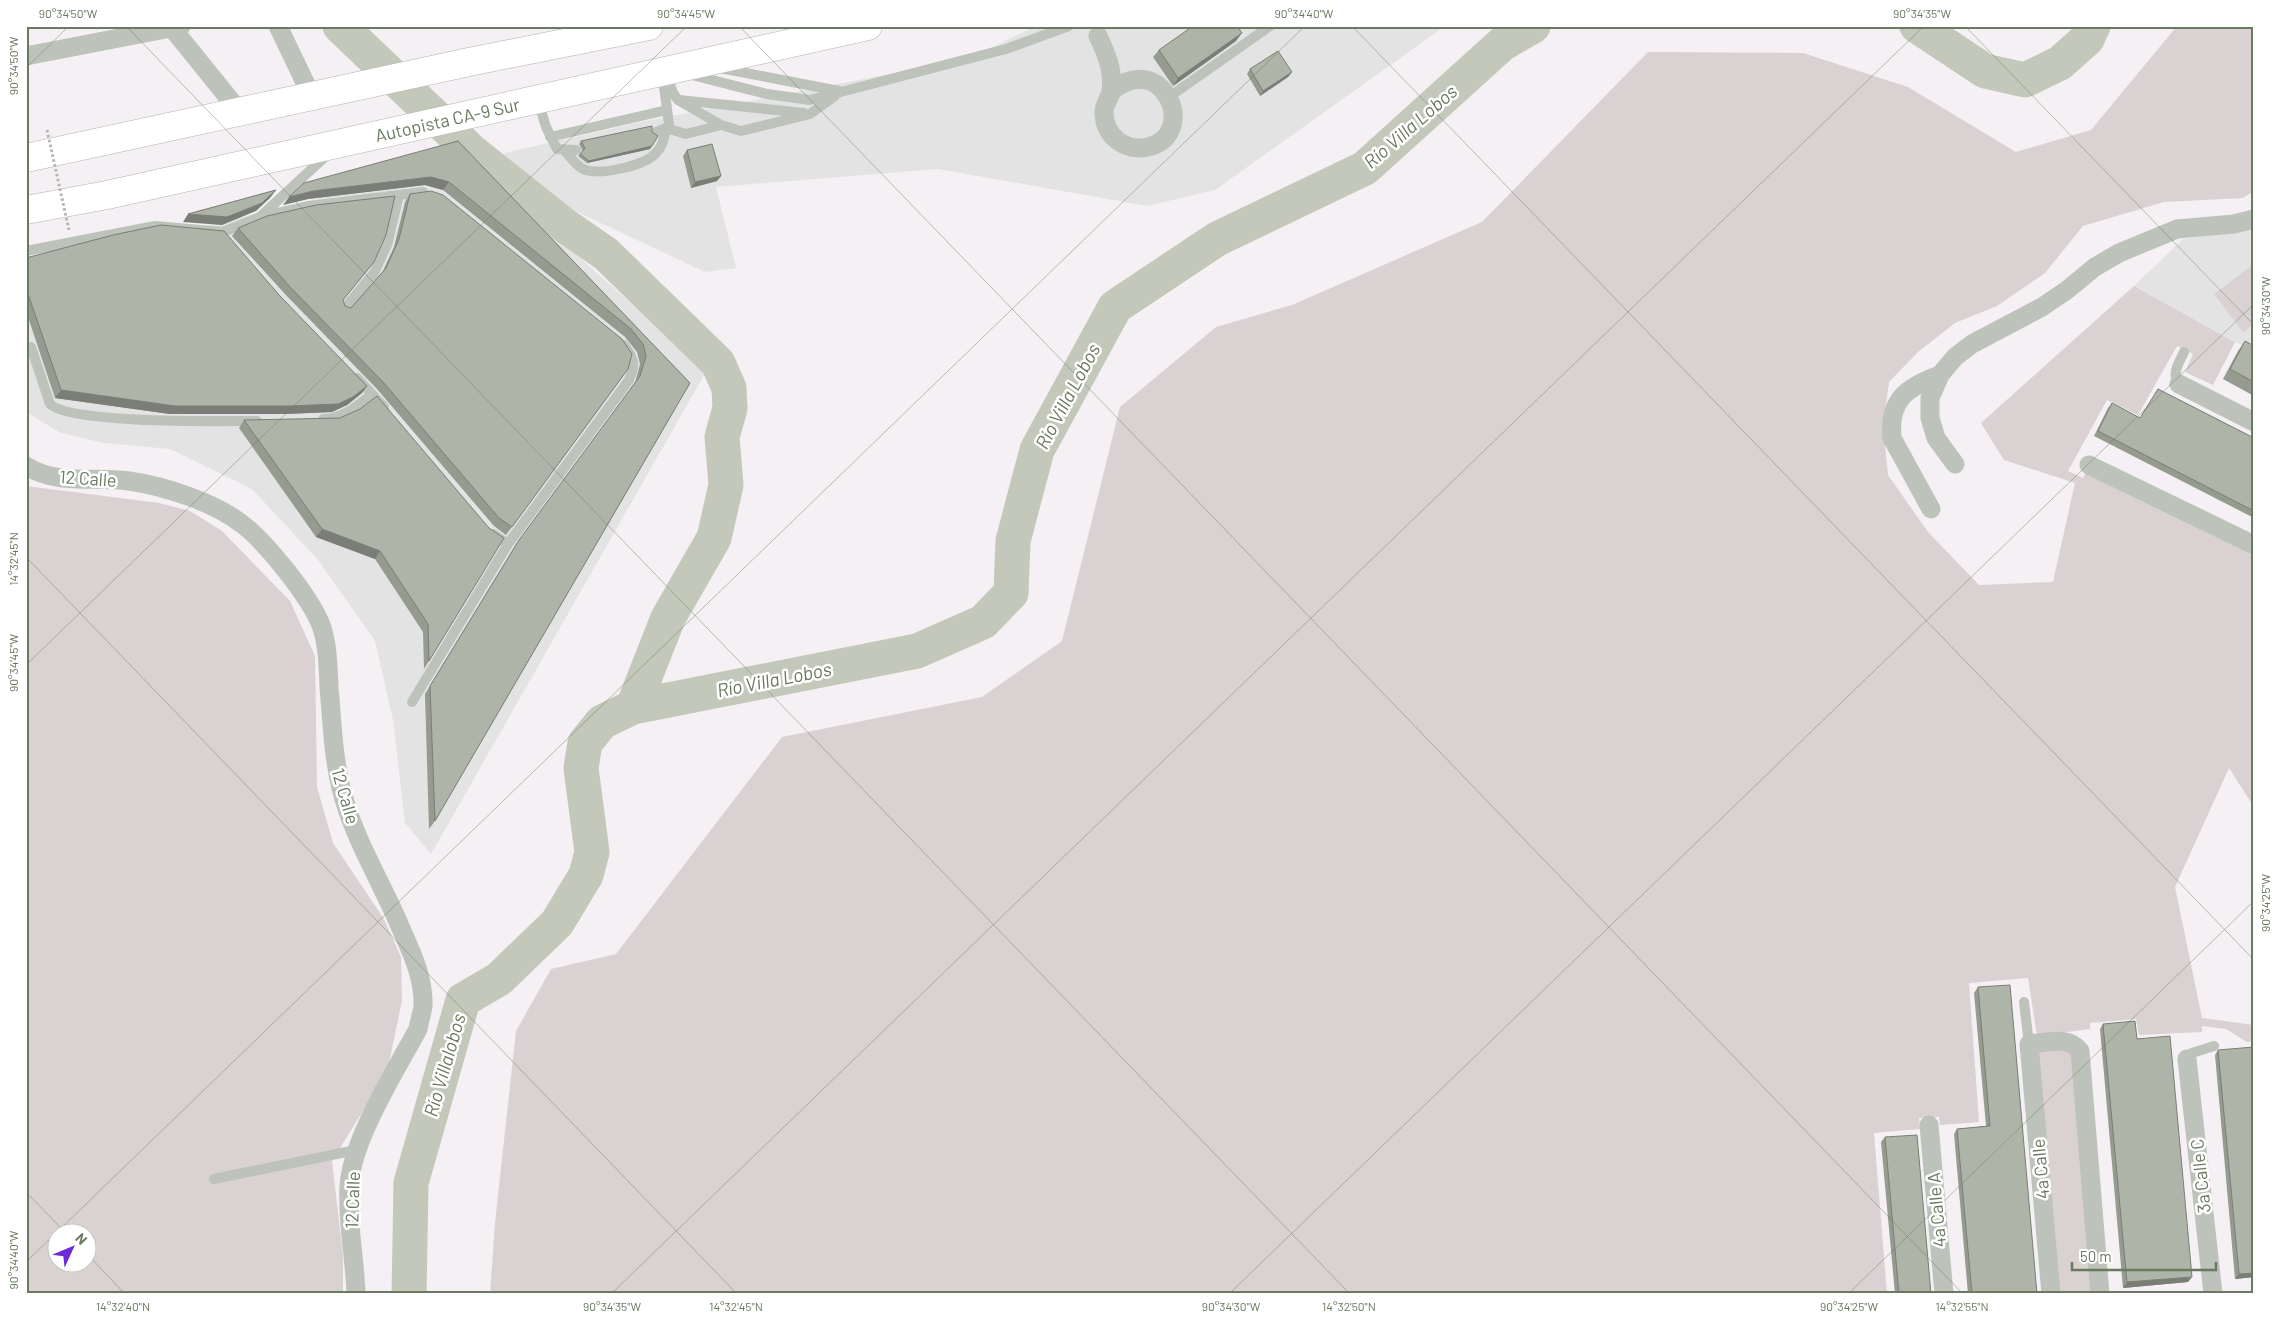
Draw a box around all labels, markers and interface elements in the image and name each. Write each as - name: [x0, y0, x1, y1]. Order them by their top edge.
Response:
- text: 90°34'50"W: [39, 6, 98, 20]
- text: 90°34'45"W: [657, 6, 716, 20]
- text: 90°34'40"W: [1275, 6, 1334, 20]
- text: 90°34'35"W: [1893, 6, 1951, 20]
- text: 90°34'50"W: [6, 36, 20, 95]
- water label: Río Villa Lobos: [1359, 79, 1461, 173]
- street label: Autopista CA-9 Sur: [373, 93, 522, 146]
- text: 90°34'30"W: [2258, 276, 2272, 335]
- water label: Río Villa Lobos: [1030, 339, 1104, 453]
- street label: 12 Calle: [59, 465, 117, 491]
- text: 14°32'45"N: [6, 532, 20, 586]
- text: 90°34'45"W: [6, 633, 20, 692]
- water label: Río Villa Lobos: [715, 657, 833, 701]
- street label: 12 Calle: [328, 765, 364, 827]
- text: 90°34'25"W: [2258, 873, 2272, 932]
- water label: Río Villalobos: [418, 1011, 470, 1119]
- street label: 4a Calle: [2026, 1138, 2054, 1200]
- street label: 3a Calle C: [2185, 1138, 2215, 1214]
- street label: 12 Calle: [340, 1171, 364, 1229]
- street label: 4a Calle A: [1922, 1172, 1950, 1248]
- north arrow: [48, 1222, 98, 1272]
- text: N: [72, 1229, 91, 1248]
- text: 90°34'40"W: [6, 1230, 20, 1289]
- scale bar: [2072, 1240, 2216, 1272]
- text: 50 m: [2080, 1247, 2112, 1265]
- text: 14°32'40"N: [96, 1299, 150, 1313]
- text: 90°34'35"W: [583, 1299, 641, 1313]
- text: 14°32'45"N: [709, 1299, 763, 1313]
- text: 90°34'30"W: [1202, 1299, 1261, 1313]
- text: 14°32'50"N: [1322, 1299, 1376, 1313]
- text: 90°34'25"W: [1820, 1299, 1879, 1313]
- text: 14°32'55"N: [1935, 1299, 1989, 1313]

